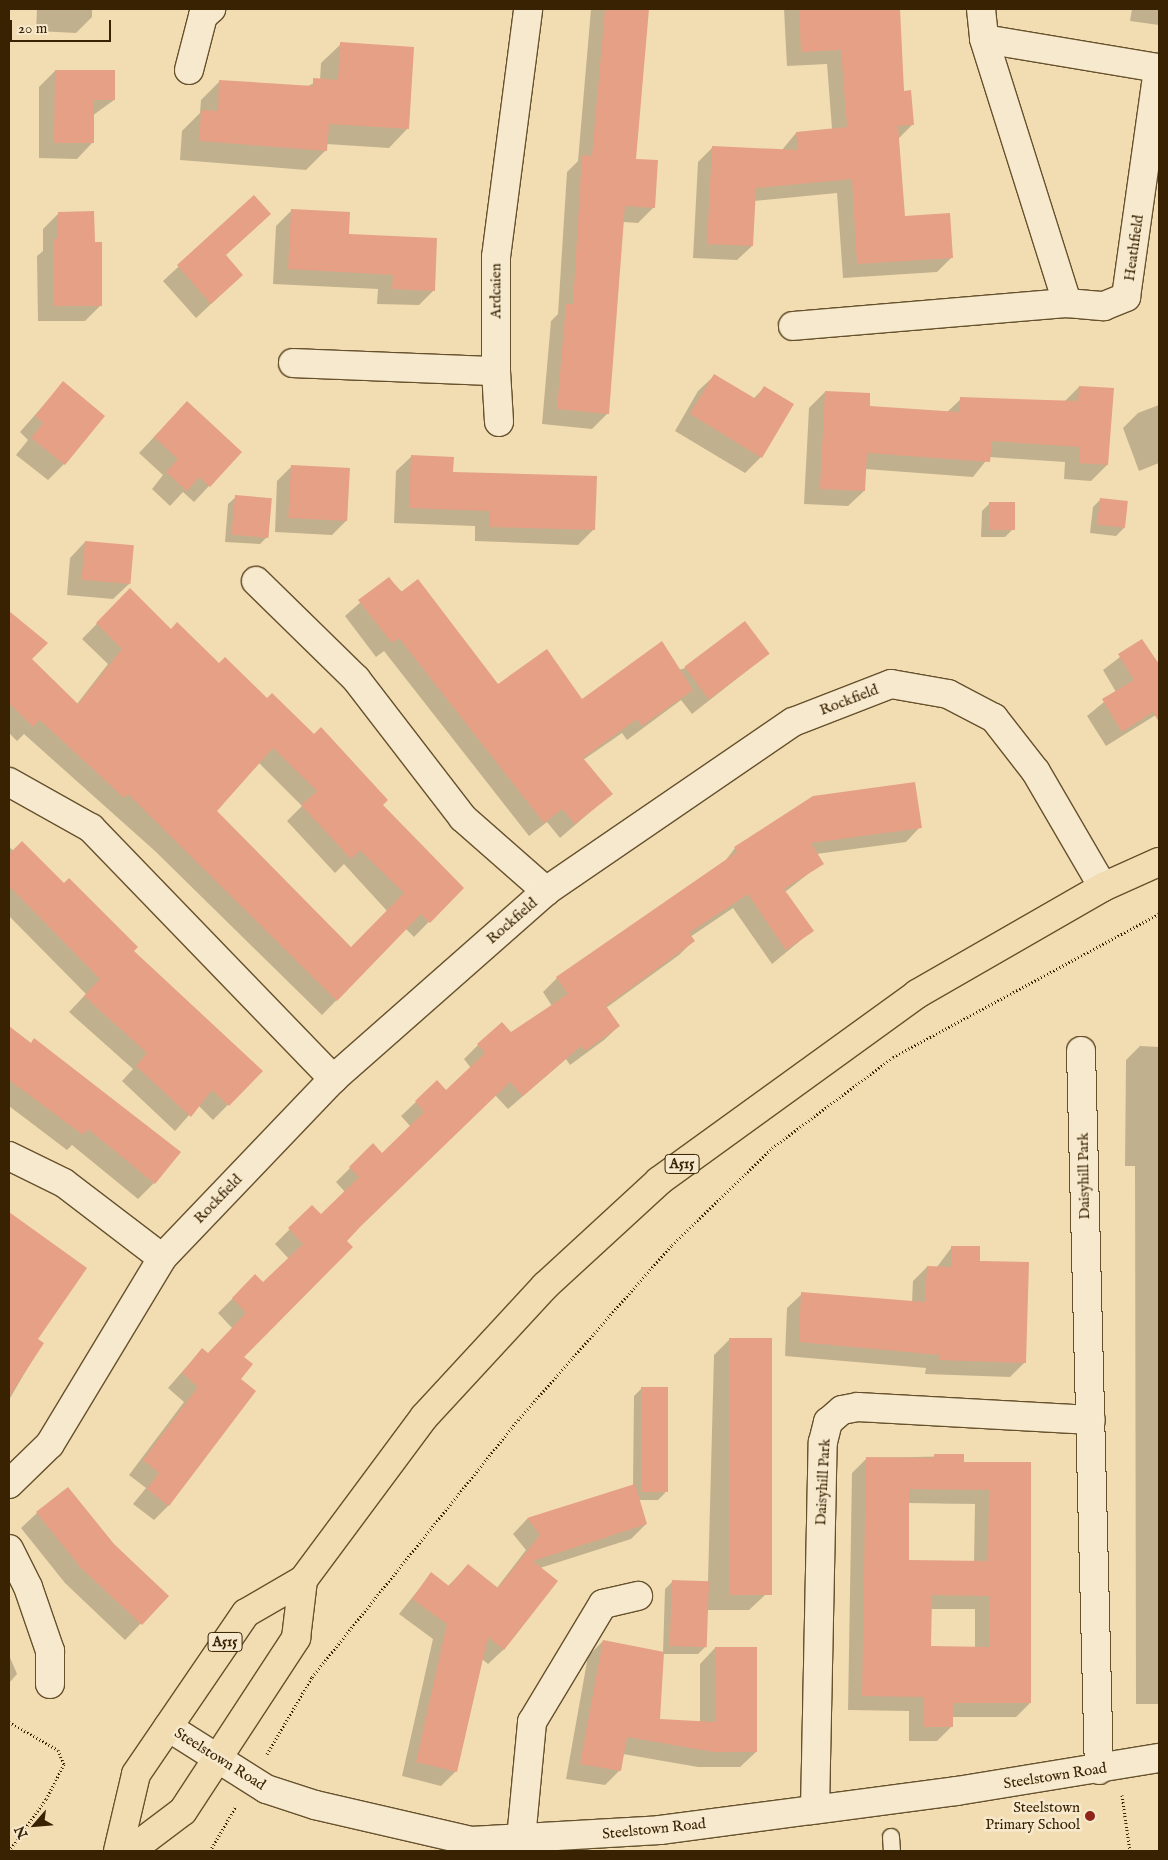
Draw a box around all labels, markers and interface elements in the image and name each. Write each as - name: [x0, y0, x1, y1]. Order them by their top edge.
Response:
- scale bar: [12, 10, 114, 42]
- text: 20 m: [18, 19, 47, 38]
- street label: Heathfield: [1120, 214, 1148, 282]
- street label: Ardcaien: [487, 263, 505, 319]
- street label: Rockfield: [817, 681, 881, 719]
- street label: Rockfield: [483, 894, 541, 948]
- street label: Daisyhill Park: [1074, 1132, 1094, 1220]
- road number: A515: [664, 1152, 700, 1176]
- street label: Rockfield: [190, 1171, 246, 1227]
- street label: Daisyhill Park: [812, 1438, 834, 1526]
- road number: A515: [208, 1630, 242, 1654]
- street label: Steelstown Road: [171, 1724, 269, 1794]
- street label: Steelstown Road: [1002, 1759, 1108, 1793]
- place label: Steelstown Primary School: [985, 1798, 1080, 1833]
- north arrow: [10, 1800, 60, 1850]
- marker: Steelstown Primary School: [1084, 1810, 1096, 1822]
- street label: Steelstown Road: [601, 1815, 707, 1843]
- text: N: [11, 1822, 32, 1841]

